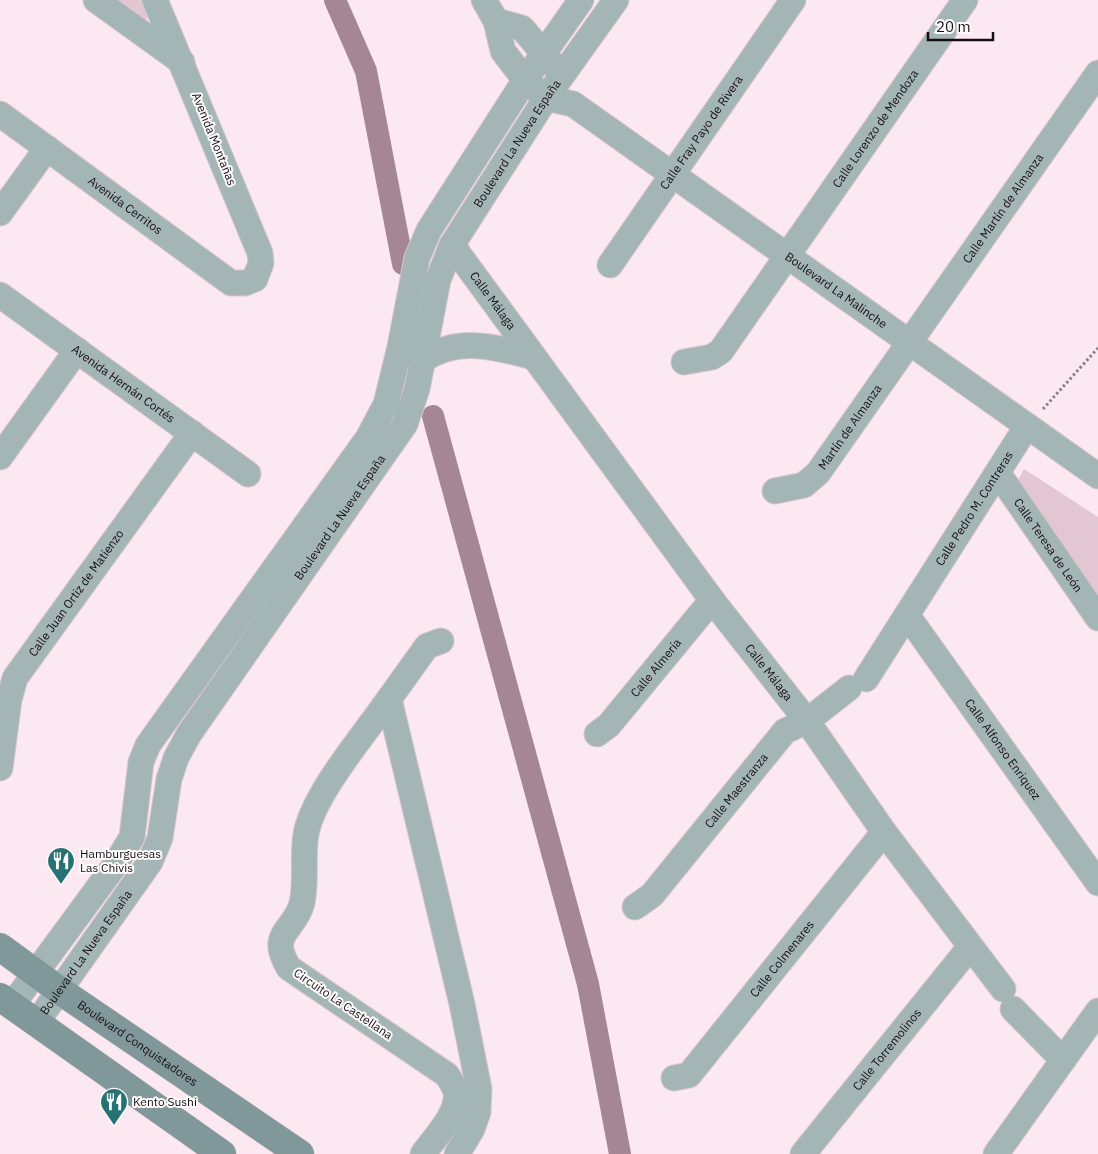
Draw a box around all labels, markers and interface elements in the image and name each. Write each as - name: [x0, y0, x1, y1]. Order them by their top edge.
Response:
- scale bar: [928, 10, 993, 42]
- text: 20 m: [936, 17, 971, 36]
- street label: Calle Lorenzo de Mendoza: [829, 66, 922, 190]
- street label: Calle Fray Payo de Rivera: [657, 72, 746, 192]
- street label: Boulevard La Nueva España: [470, 76, 564, 210]
- street label: Avenida Montañas: [189, 90, 240, 188]
- street label: Calle Martín de Almanza: [959, 150, 1047, 266]
- street label: Avenida Cerritos: [85, 173, 166, 237]
- street label: Boulevard La Malinche: [782, 249, 891, 331]
- street label: Calle Málaga: [467, 268, 520, 333]
- street label: Avenida Hernán Cortés: [69, 341, 178, 426]
- street label: Martín de Almanza: [815, 381, 885, 472]
- street label: Calle Pedro M. Contreras: [932, 448, 1016, 568]
- street label: Boulevard La Nueva España: [291, 451, 389, 583]
- street label: Calle Teresa de León: [1011, 495, 1086, 595]
- street label: Calle Juan Ortiz de Matienzo: [25, 526, 127, 659]
- street label: Calle Almería: [627, 635, 685, 700]
- street label: Calle Málaga: [742, 641, 797, 704]
- street label: Calle Alfonso Enriquez: [962, 696, 1045, 803]
- street label: Calle Maestranza: [701, 749, 771, 831]
- restaurant icon: Hamburguesas Las Chivis: [46, 846, 76, 885]
- place label: Hamburguesas Las Chivis: [80, 846, 161, 875]
- street label: Boulevard La Nueva España: [36, 887, 135, 1018]
- street label: Calle Colmenares: [746, 917, 817, 1000]
- street label: Circuito La Castellana: [291, 965, 396, 1043]
- street label: Boulevard Conquistadores: [75, 997, 201, 1089]
- street label: Calle Torremolinos: [849, 1005, 924, 1093]
- restaurant icon: Kento Sushi: [99, 1087, 129, 1126]
- place label: Kento Sushi: [133, 1094, 197, 1109]

